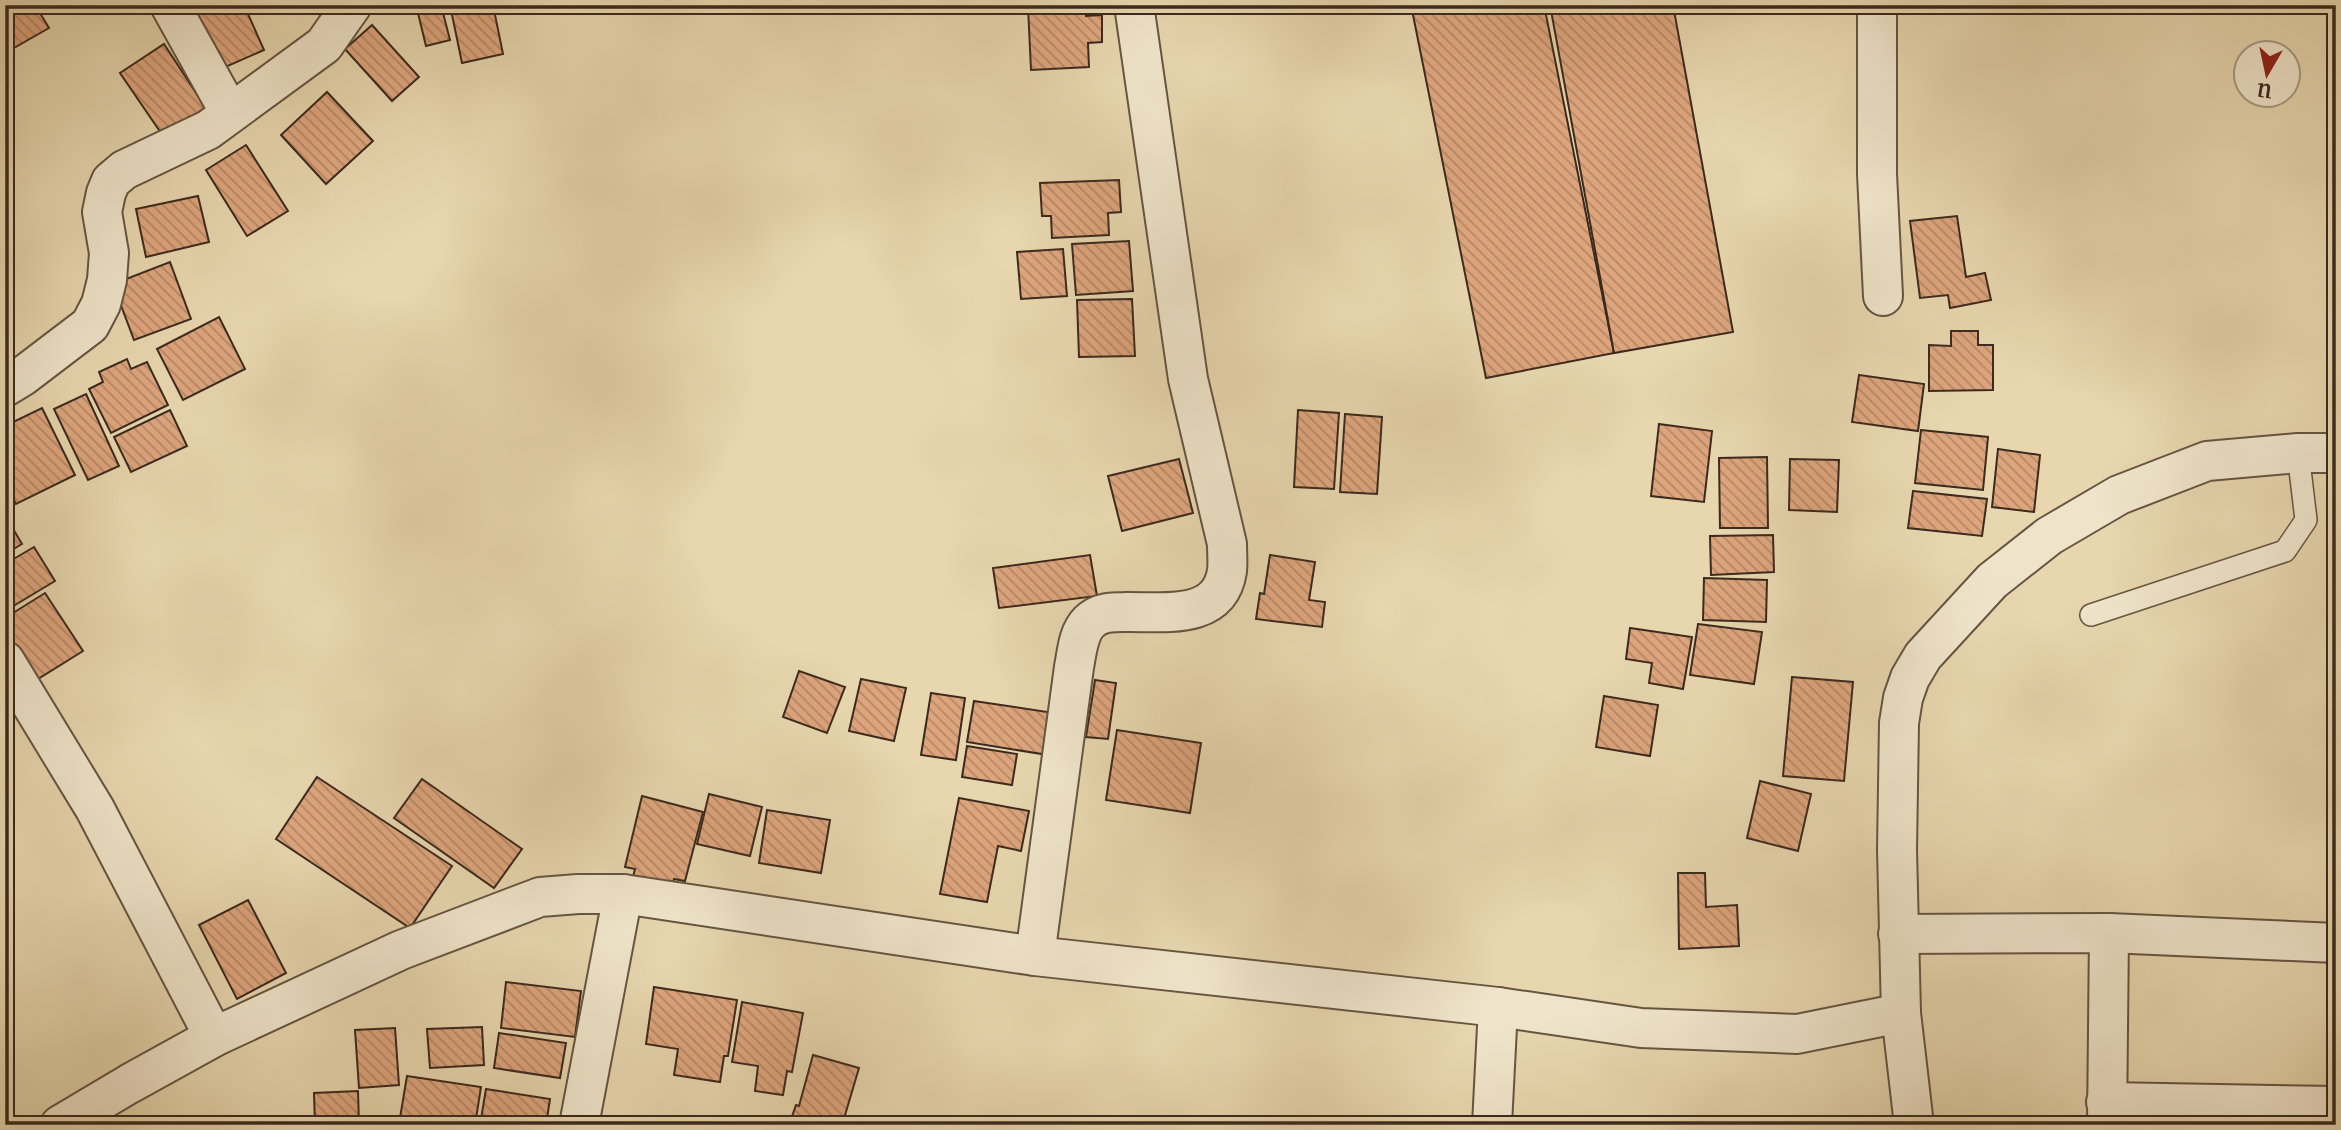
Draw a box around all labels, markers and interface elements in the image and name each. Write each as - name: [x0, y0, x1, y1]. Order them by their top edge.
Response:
- north arrow: [2232, 38, 2302, 108]
- text: U: [2255, 78, 2275, 102]

